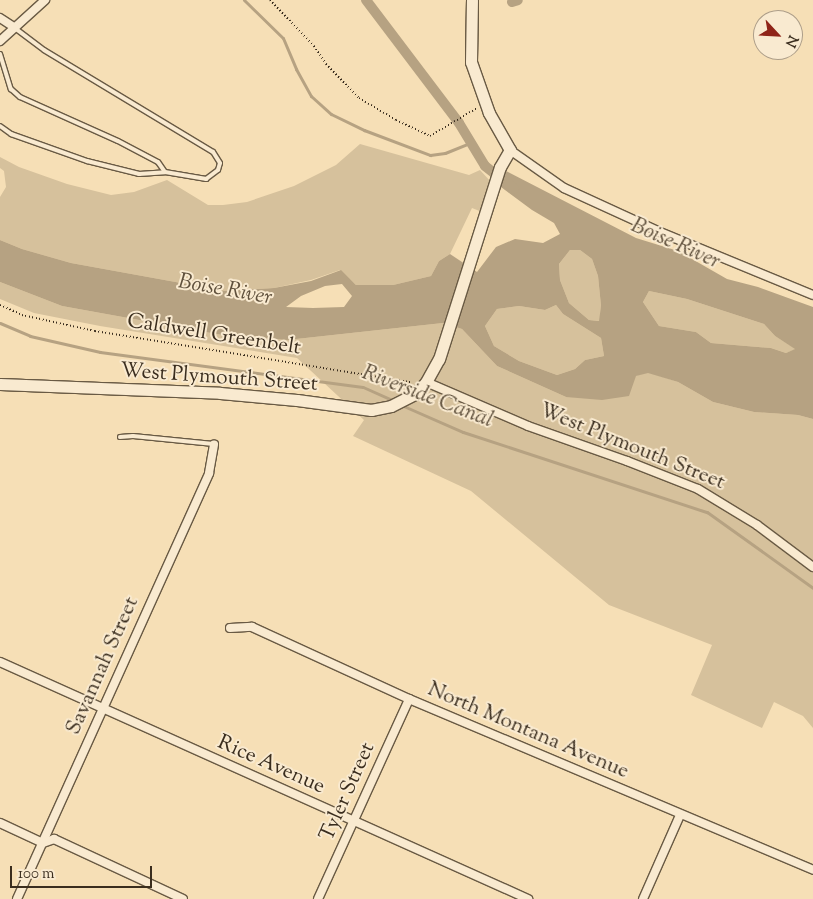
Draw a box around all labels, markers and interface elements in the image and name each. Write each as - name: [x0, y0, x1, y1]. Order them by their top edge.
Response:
- north arrow: [753, 10, 803, 60]
- text: N: [779, 32, 802, 50]
- water label: Boise River: [626, 214, 724, 276]
- water label: Boise River: [176, 270, 274, 312]
- street label: Caldwell Greenbelt: [125, 309, 303, 361]
- street label: West Plymouth Street: [119, 359, 319, 397]
- water label: Riverside Canal: [358, 361, 496, 435]
- street label: West Plymouth Street: [536, 398, 728, 496]
- street label: Savannah Street: [61, 593, 145, 739]
- street label: North Montana Avenue: [424, 677, 632, 785]
- street label: Rice Avenue: [213, 730, 329, 800]
- street label: Tyler Street: [315, 739, 381, 845]
- scale bar: [12, 856, 155, 888]
- text: 100 m: [18, 864, 54, 885]

